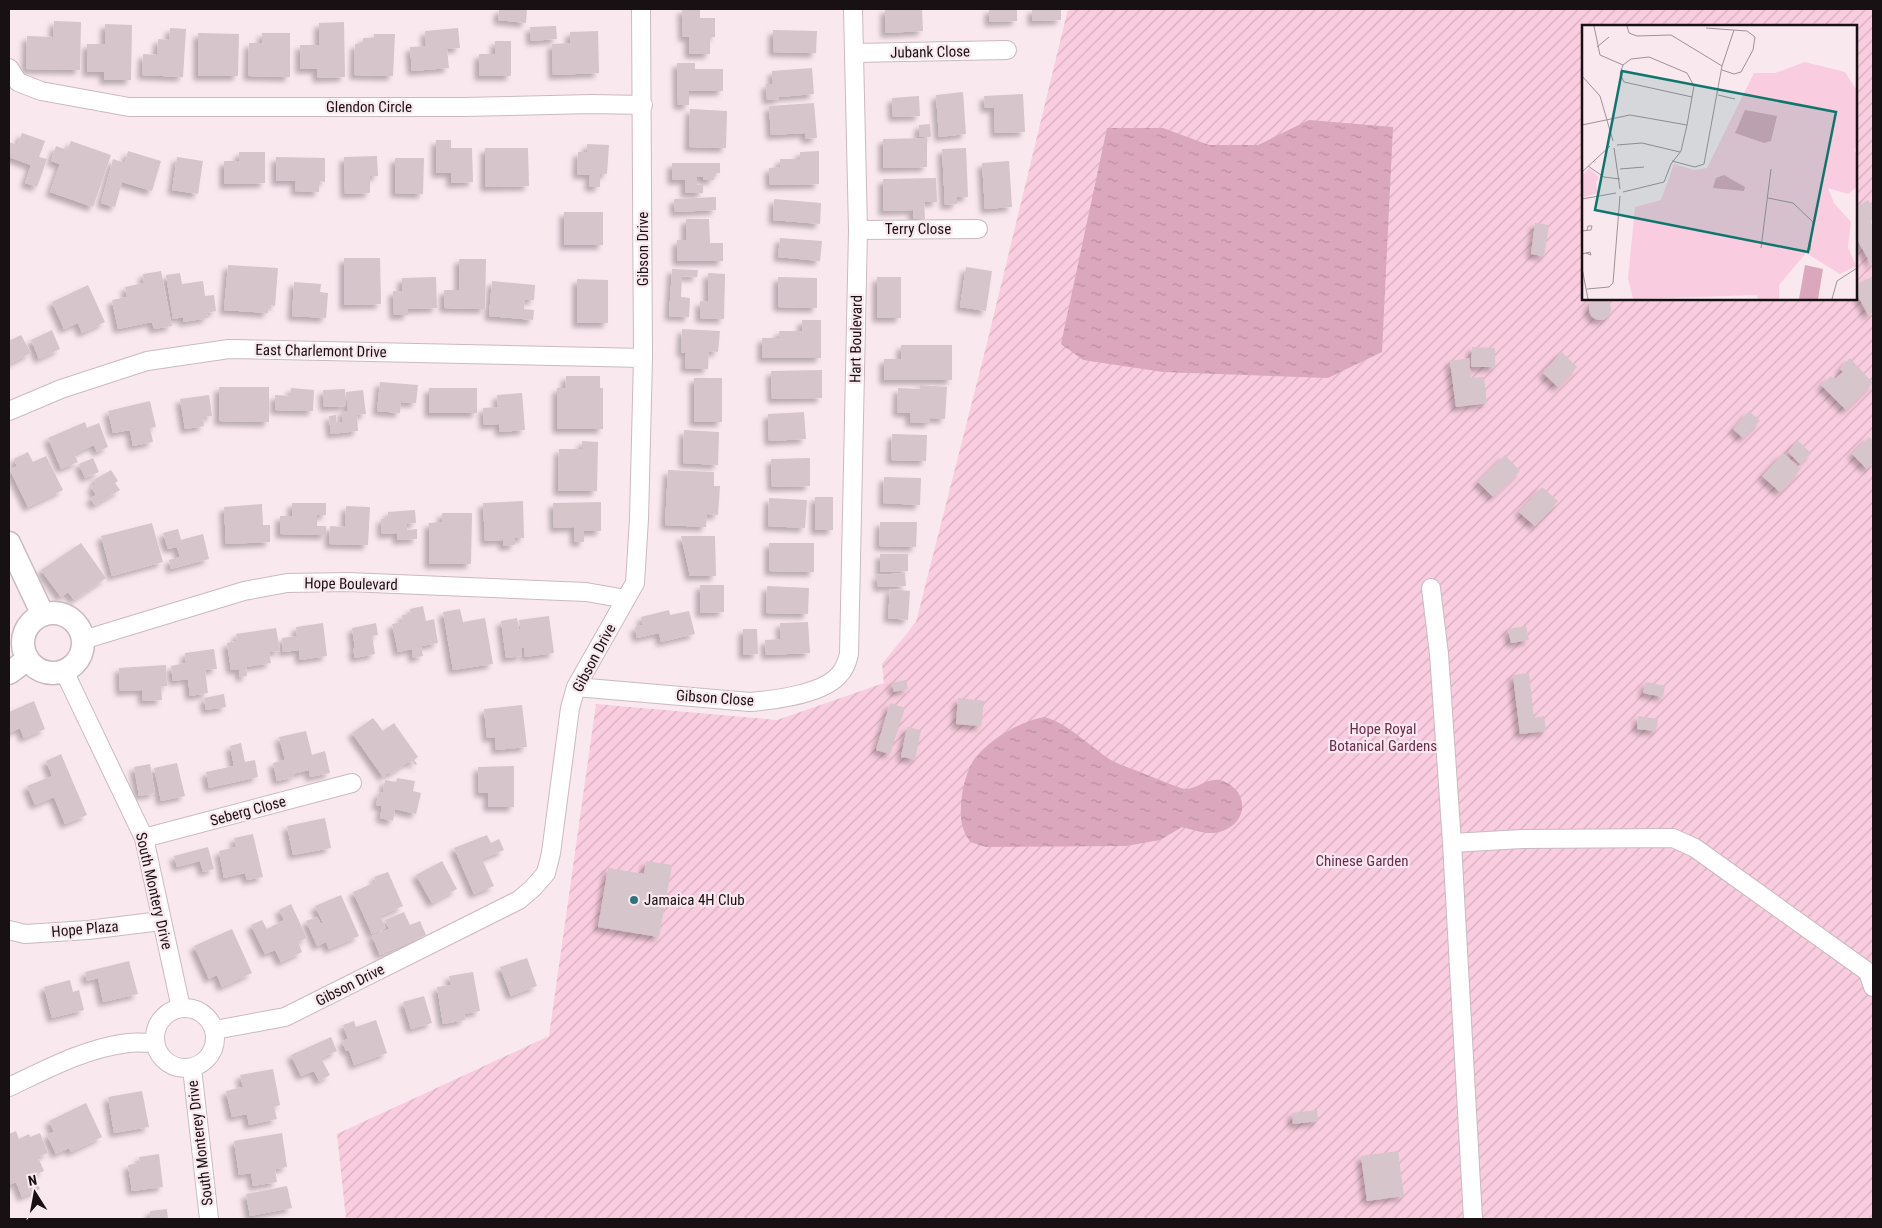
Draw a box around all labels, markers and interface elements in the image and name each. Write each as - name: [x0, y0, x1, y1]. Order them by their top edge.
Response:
- inset map: [1582, 25, 1857, 300]
- street label: Jubank Close: [890, 42, 970, 62]
- street label: Glendon Circle: [326, 98, 412, 116]
- street label: Gibson Drive: [634, 212, 652, 286]
- street label: Terry Close: [885, 220, 951, 238]
- street label: Hart Boulevard: [846, 295, 866, 383]
- street label: East Charlemont Drive: [255, 341, 387, 361]
- street label: Hope Boulevard: [304, 574, 398, 594]
- street label: Gibson Drive: [569, 621, 619, 695]
- street label: Gibson Close: [675, 686, 755, 710]
- park label: Hope Royal Botanical Gardens: [1329, 720, 1437, 755]
- street label: Seberg Close: [208, 792, 288, 830]
- street label: South Montery Drive: [132, 831, 176, 951]
- park label: Chinese Garden: [1315, 852, 1409, 870]
- place label: Jamaica 4H Club: [644, 891, 745, 909]
- marker: Jamaica 4H Club: [628, 894, 640, 906]
- street label: Hope Plaza: [51, 917, 119, 941]
- street label: Gibson Drive: [313, 960, 387, 1010]
- street label: South Monterey Drive: [183, 1079, 217, 1207]
- north arrow: [10, 1168, 60, 1218]
- text: N: [27, 1172, 38, 1189]

